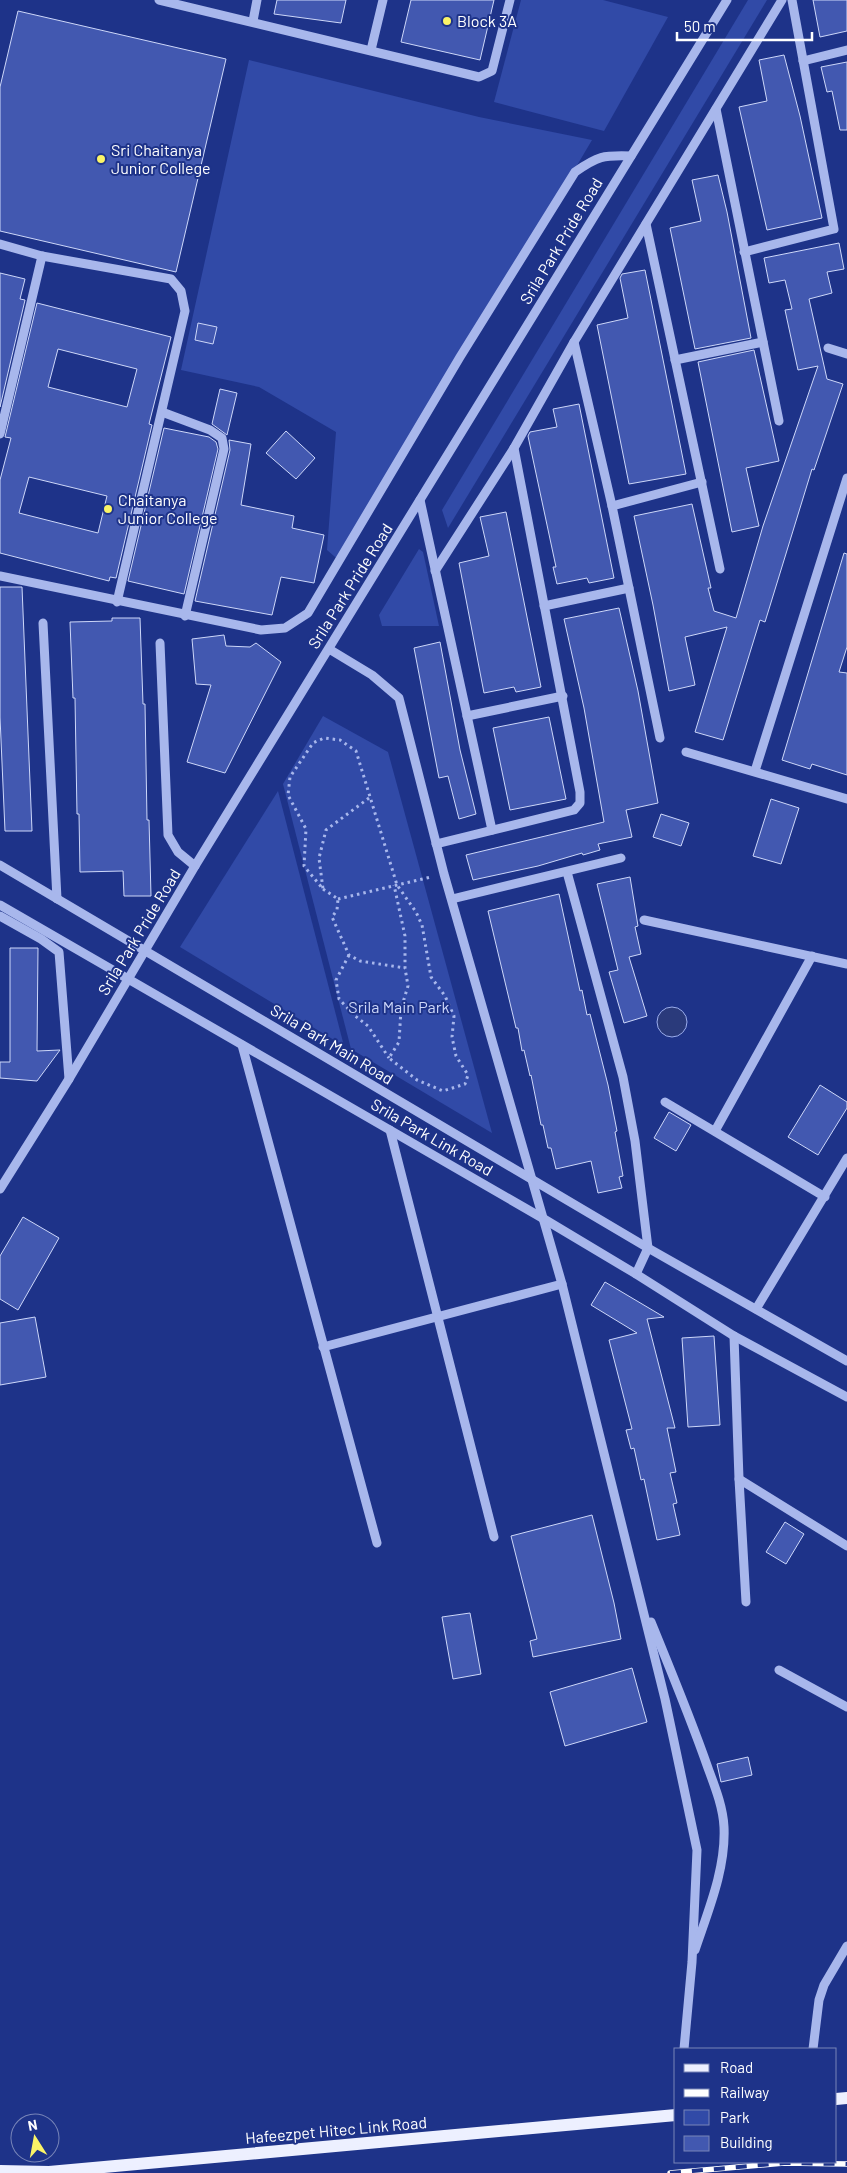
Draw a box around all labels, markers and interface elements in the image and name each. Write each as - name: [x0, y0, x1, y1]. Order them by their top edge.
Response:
- scale bar: [677, 10, 812, 42]
- place label: Block 3A: [457, 11, 517, 30]
- marker: Block 3A: [441, 15, 453, 27]
- text: 50 m: [684, 17, 716, 35]
- place label: Sri Chaitanya Junior College: [111, 140, 211, 177]
- marker: Sri Chaitanya Junior College: [95, 153, 107, 165]
- street label: Srila Park Pride Road: [515, 174, 606, 307]
- place label: Chaitanya Junior College: [118, 490, 218, 527]
- marker: Chaitanya Junior College: [102, 503, 114, 515]
- street label: Srila Park Pride Road: [303, 520, 396, 652]
- street label: Srila Park Pride Road: [93, 865, 184, 998]
- park label: Srila Main Park: [348, 997, 450, 1016]
- street label: Srila Park Main Road: [267, 999, 397, 1088]
- street label: Srila Park Link Road: [368, 1094, 496, 1179]
- legend: [674, 2048, 837, 2163]
- text: Road: [720, 2058, 753, 2076]
- text: Railway: [720, 2083, 769, 2101]
- text: Park: [720, 2108, 750, 2126]
- street label: Hafeezpet Hitec Link Road: [244, 2112, 428, 2147]
- north arrow: [10, 2113, 60, 2163]
- text: N: [26, 2116, 39, 2134]
- text: Building: [720, 2133, 773, 2151]

